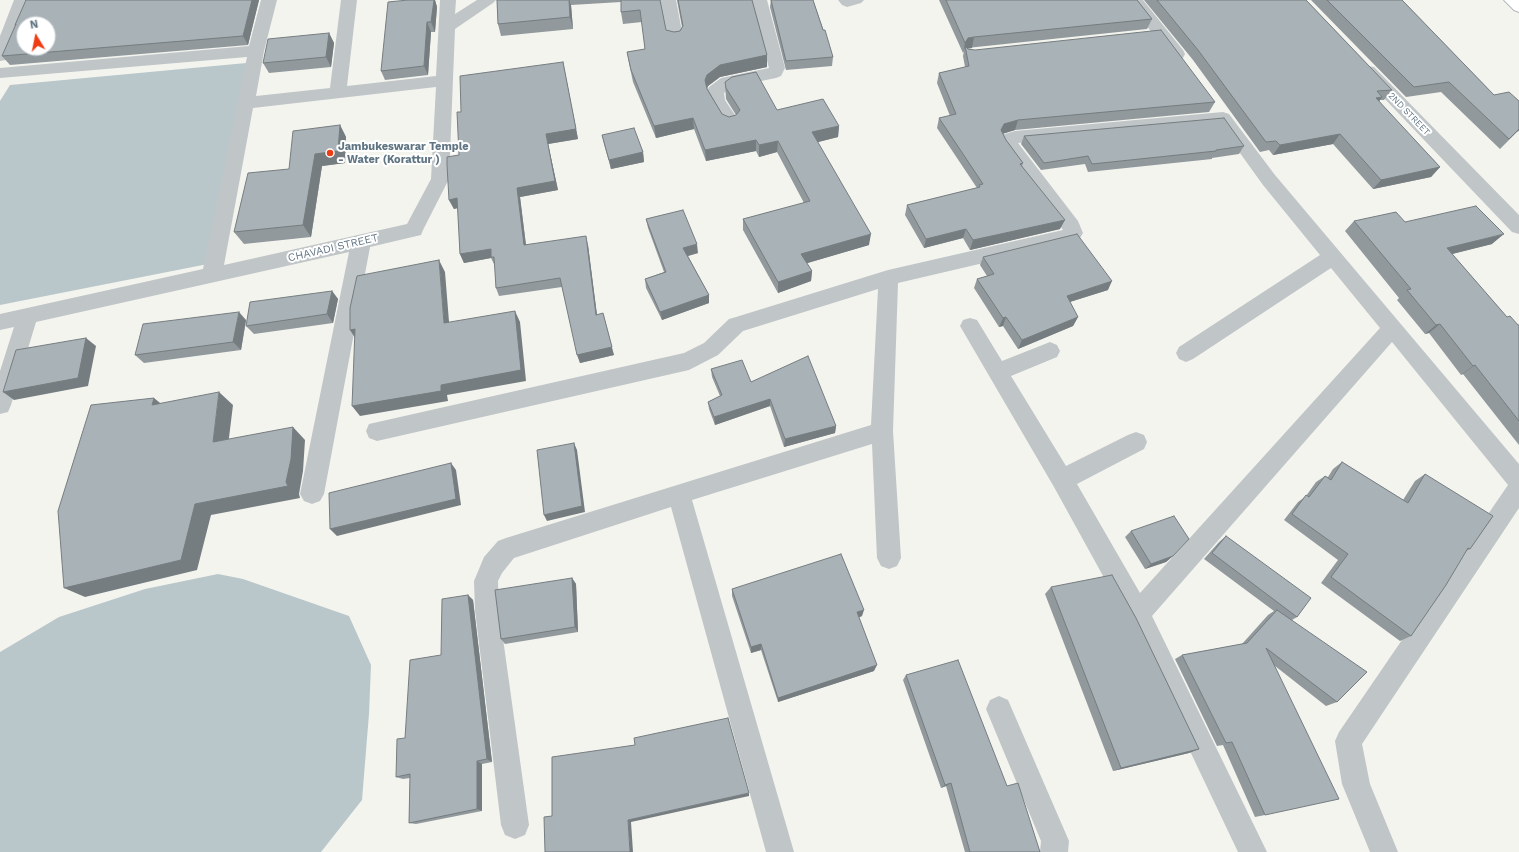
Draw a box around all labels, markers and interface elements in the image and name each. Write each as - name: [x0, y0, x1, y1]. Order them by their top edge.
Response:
- north arrow: [16, 16, 56, 56]
- text: N: [29, 18, 39, 32]
- street label: 2ND STREET: [1386, 90, 1432, 138]
- place label: Jambukeswarar Temple - Water (Korattur ): [338, 140, 469, 166]
- marker: Jambukeswarar Temple - Water (Korattur ): [325, 148, 335, 158]
- street label: CHAVADI STREET: [287, 231, 379, 265]

